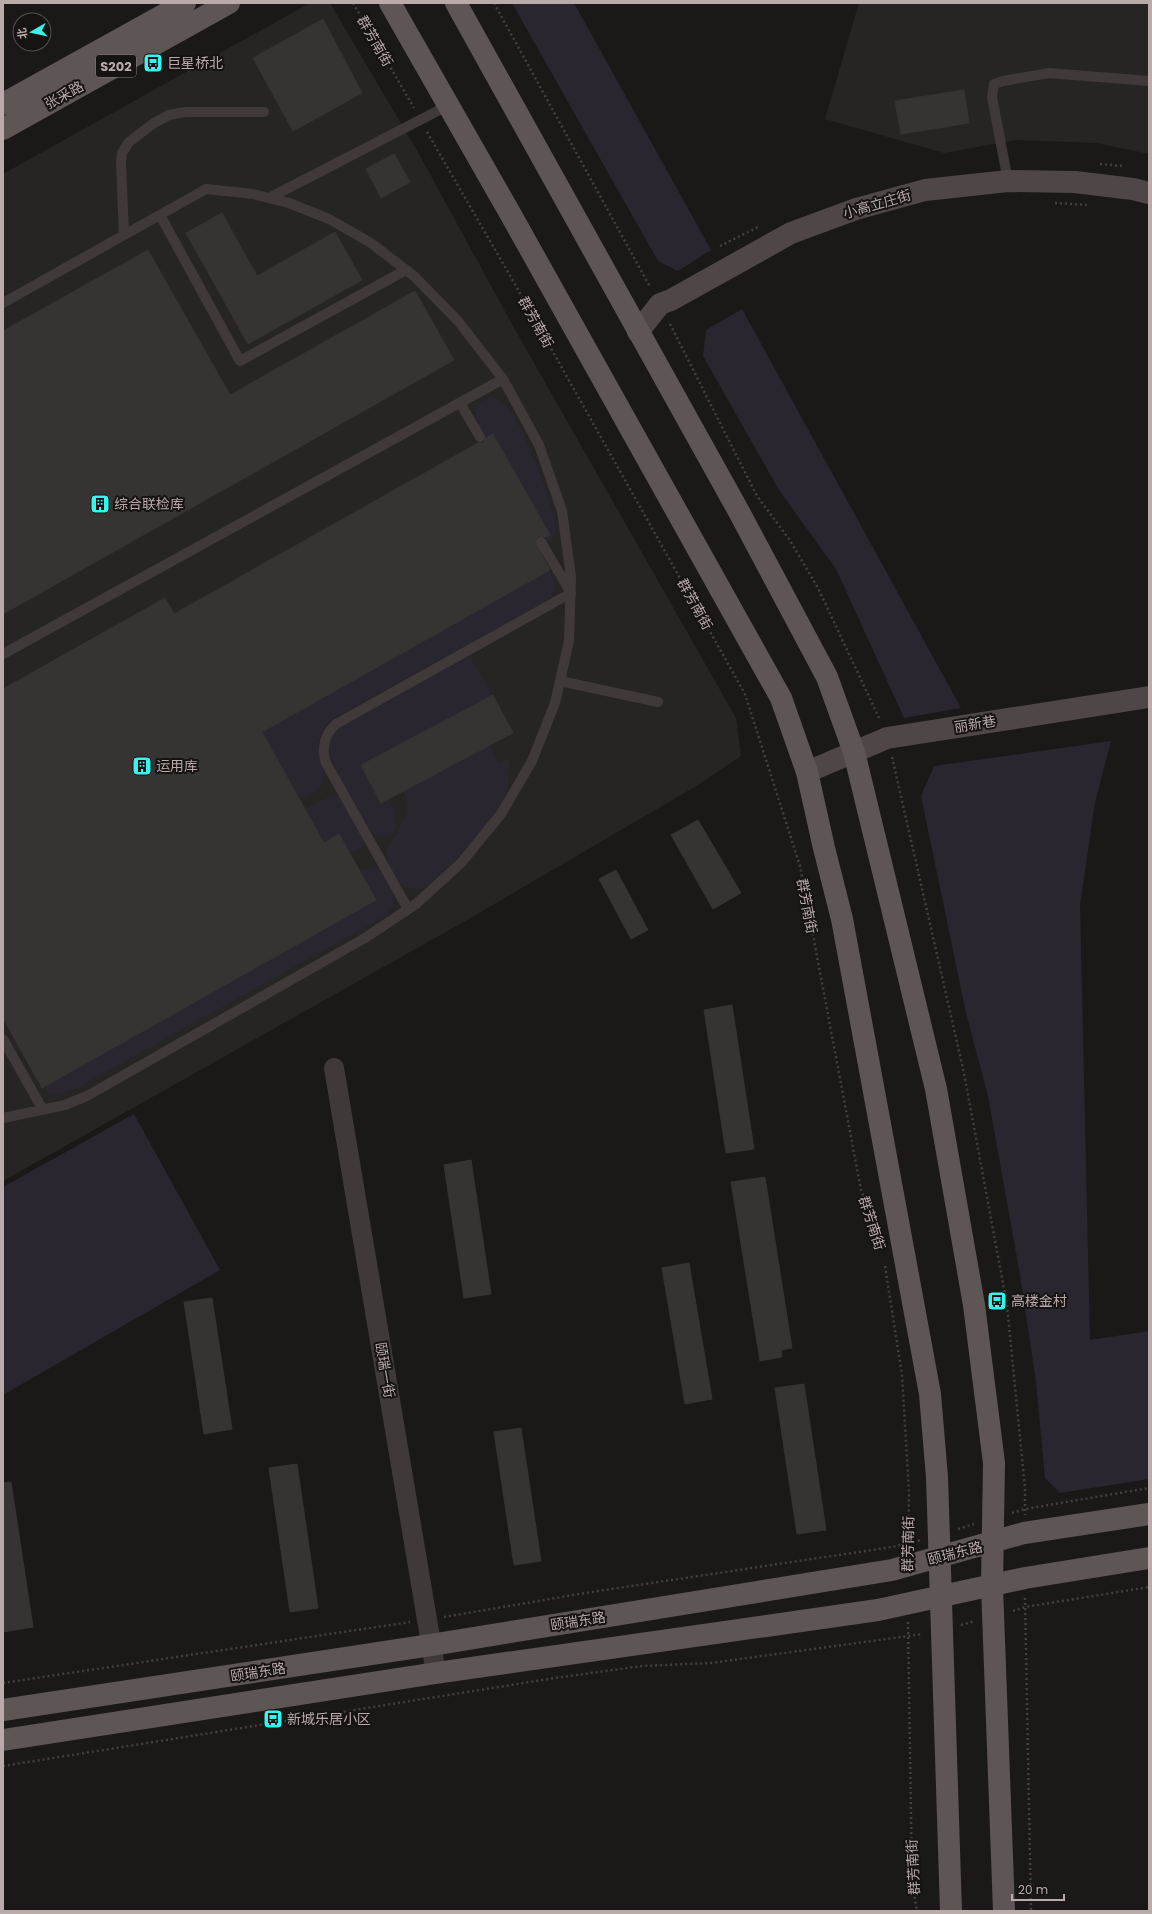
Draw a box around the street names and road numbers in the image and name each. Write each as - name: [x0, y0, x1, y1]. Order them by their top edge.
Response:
- street label: 群芳南街: [352, 12, 398, 70]
- road number: S202: [96, 55, 136, 77]
- street label: 张采路: [41, 76, 87, 114]
- street label: 小高立庄街: [841, 185, 913, 223]
- street label: 群芳南街: [514, 293, 558, 351]
- street label: 群芳南街: [673, 575, 717, 633]
- street label: 丽新巷: [953, 711, 997, 737]
- street label: 群芳南街: [792, 877, 822, 935]
- street label: 群芳南街: [854, 1193, 890, 1253]
- street label: 颐瑞一街: [370, 1341, 400, 1399]
- street label: 群芳南街: [898, 1516, 918, 1572]
- street label: 颐瑞东路: [925, 1537, 985, 1569]
- street label: 颐瑞东路: [549, 1607, 607, 1635]
- street label: 颐瑞东路: [229, 1658, 287, 1686]
- street label: 群芳南街: [902, 1839, 924, 1895]

